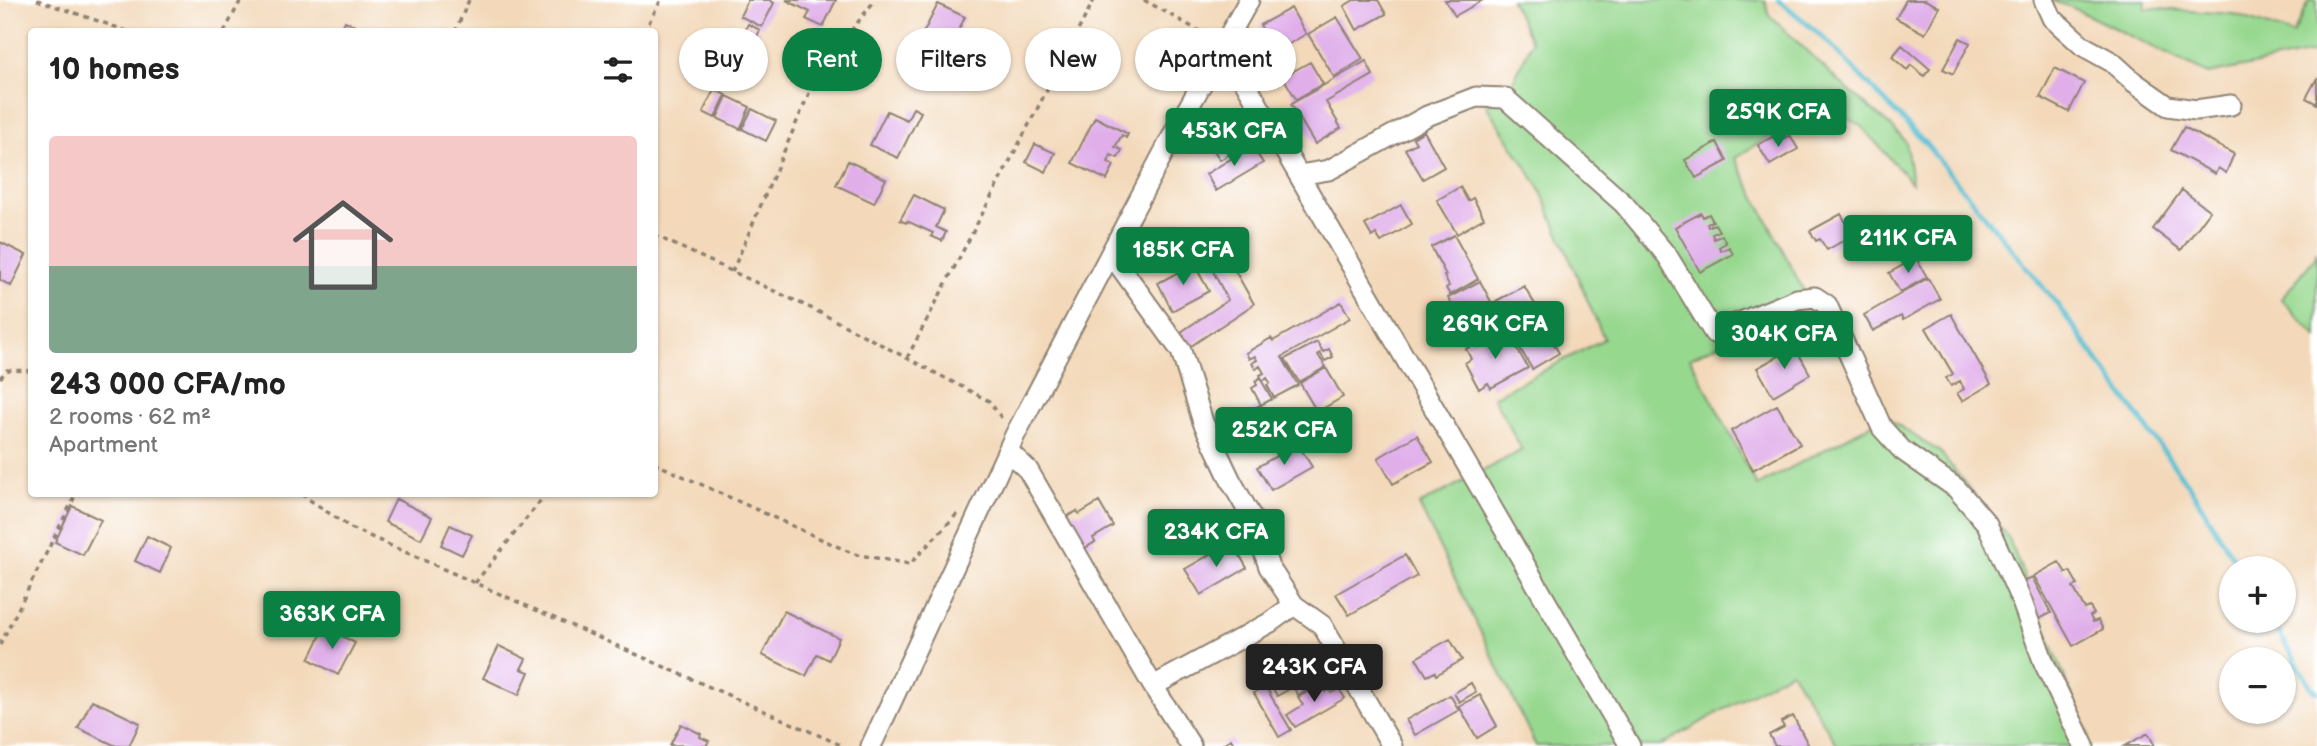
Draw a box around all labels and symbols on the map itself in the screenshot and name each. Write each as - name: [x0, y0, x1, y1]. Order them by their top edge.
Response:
- pin: 259K CFA: [1706, 90, 1850, 149]
- pin: 453K CFA: [1162, 108, 1306, 168]
- pin: 211K CFA: [1836, 216, 1980, 275]
- pin: 185K CFA: [1111, 228, 1255, 287]
- pin: 269K CFA: [1423, 302, 1567, 361]
- pin: 304K CFA: [1712, 312, 1856, 371]
- pin: 252K CFA: [1212, 407, 1356, 467]
- pin: 234K CFA: [1144, 510, 1288, 569]
- pin: 363K CFA: [260, 592, 404, 651]
- pin: 243K CFA: [1242, 644, 1386, 704]

